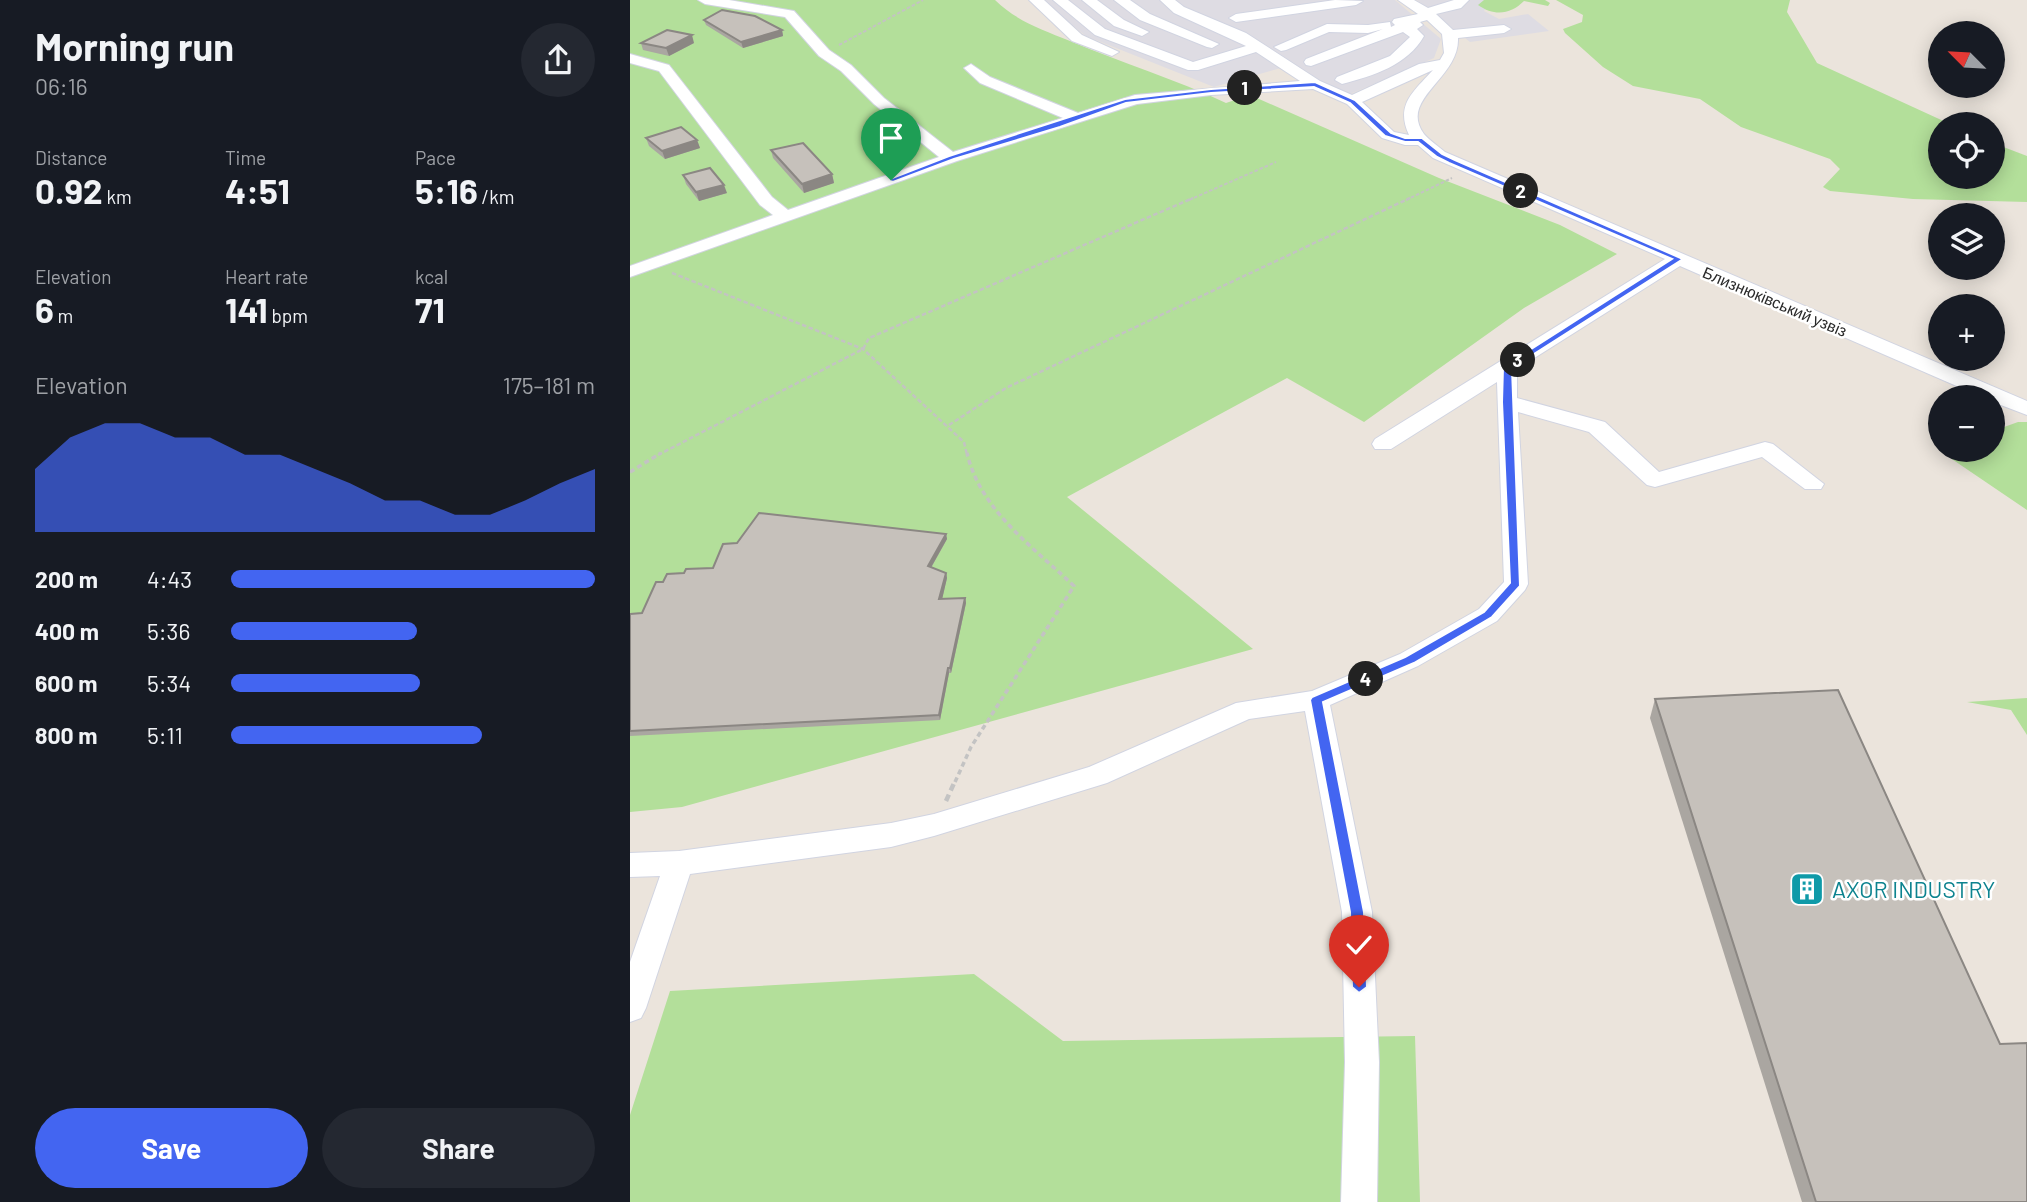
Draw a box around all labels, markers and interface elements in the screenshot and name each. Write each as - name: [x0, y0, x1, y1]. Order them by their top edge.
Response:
- north arrow: [1928, 21, 2006, 98]
- map controls: [1928, 21, 2005, 462]
- text: Morning run: [35, 23, 234, 69]
- button: share: [521, 23, 595, 97]
- pin: 1: [1228, 70, 1262, 106]
- text: 06:16: [35, 72, 88, 100]
- text: 1: [1241, 76, 1248, 99]
- pin: [861, 108, 921, 180]
- button: locate: [1928, 112, 2005, 189]
- icon: arrive: [872, 119, 910, 157]
- text: Distance: [35, 146, 107, 169]
- text: Time: [225, 146, 266, 169]
- text: Pace: [415, 146, 456, 169]
- text: 0.92: [35, 169, 103, 211]
- text: 4:51: [225, 169, 290, 211]
- text: 5:16: [415, 169, 478, 211]
- pin: 2: [1504, 174, 1538, 208]
- text: 2: [1515, 179, 1526, 202]
- text: km: [103, 185, 132, 208]
- text: /km: [478, 185, 514, 208]
- button: layers: [1928, 203, 2005, 280]
- street label: Близнюківський узвіз: [1700, 262, 1850, 340]
- text: Elevation: [35, 265, 112, 288]
- text: Heart rate: [225, 265, 308, 288]
- text: kcal: [415, 265, 448, 288]
- text: 6: [35, 288, 54, 330]
- text: 141: [225, 288, 268, 330]
- text: 71: [415, 288, 445, 330]
- button: +: [1928, 294, 2005, 371]
- text: m: [54, 304, 73, 327]
- text: bpm: [268, 304, 308, 327]
- pin: 3: [1500, 342, 1536, 378]
- text: 3: [1512, 348, 1523, 371]
- text: Elevation: [35, 371, 128, 399]
- text: 175–181 m: [503, 371, 595, 399]
- button: −: [1928, 385, 2005, 462]
- text: 200 m: [35, 565, 98, 593]
- text: 4:43: [147, 565, 192, 593]
- text: 400 m: [35, 617, 99, 645]
- text: 5:36: [147, 617, 190, 645]
- pin: 4: [1348, 662, 1384, 696]
- text: 4: [1360, 667, 1371, 690]
- text: 600 m: [35, 669, 97, 697]
- text: 5:34: [147, 669, 191, 697]
- text: 800 m: [35, 721, 97, 749]
- text: 5:11: [147, 721, 183, 749]
- building icon: AXOR INDUSTRY: [1788, 870, 1826, 908]
- place label: AXOR INDUSTRY: [1832, 875, 1995, 903]
- pin: [1329, 915, 1389, 987]
- icon: check: [1340, 926, 1378, 964]
- button: Save: [35, 1108, 308, 1188]
- button: Share: [322, 1108, 595, 1188]

